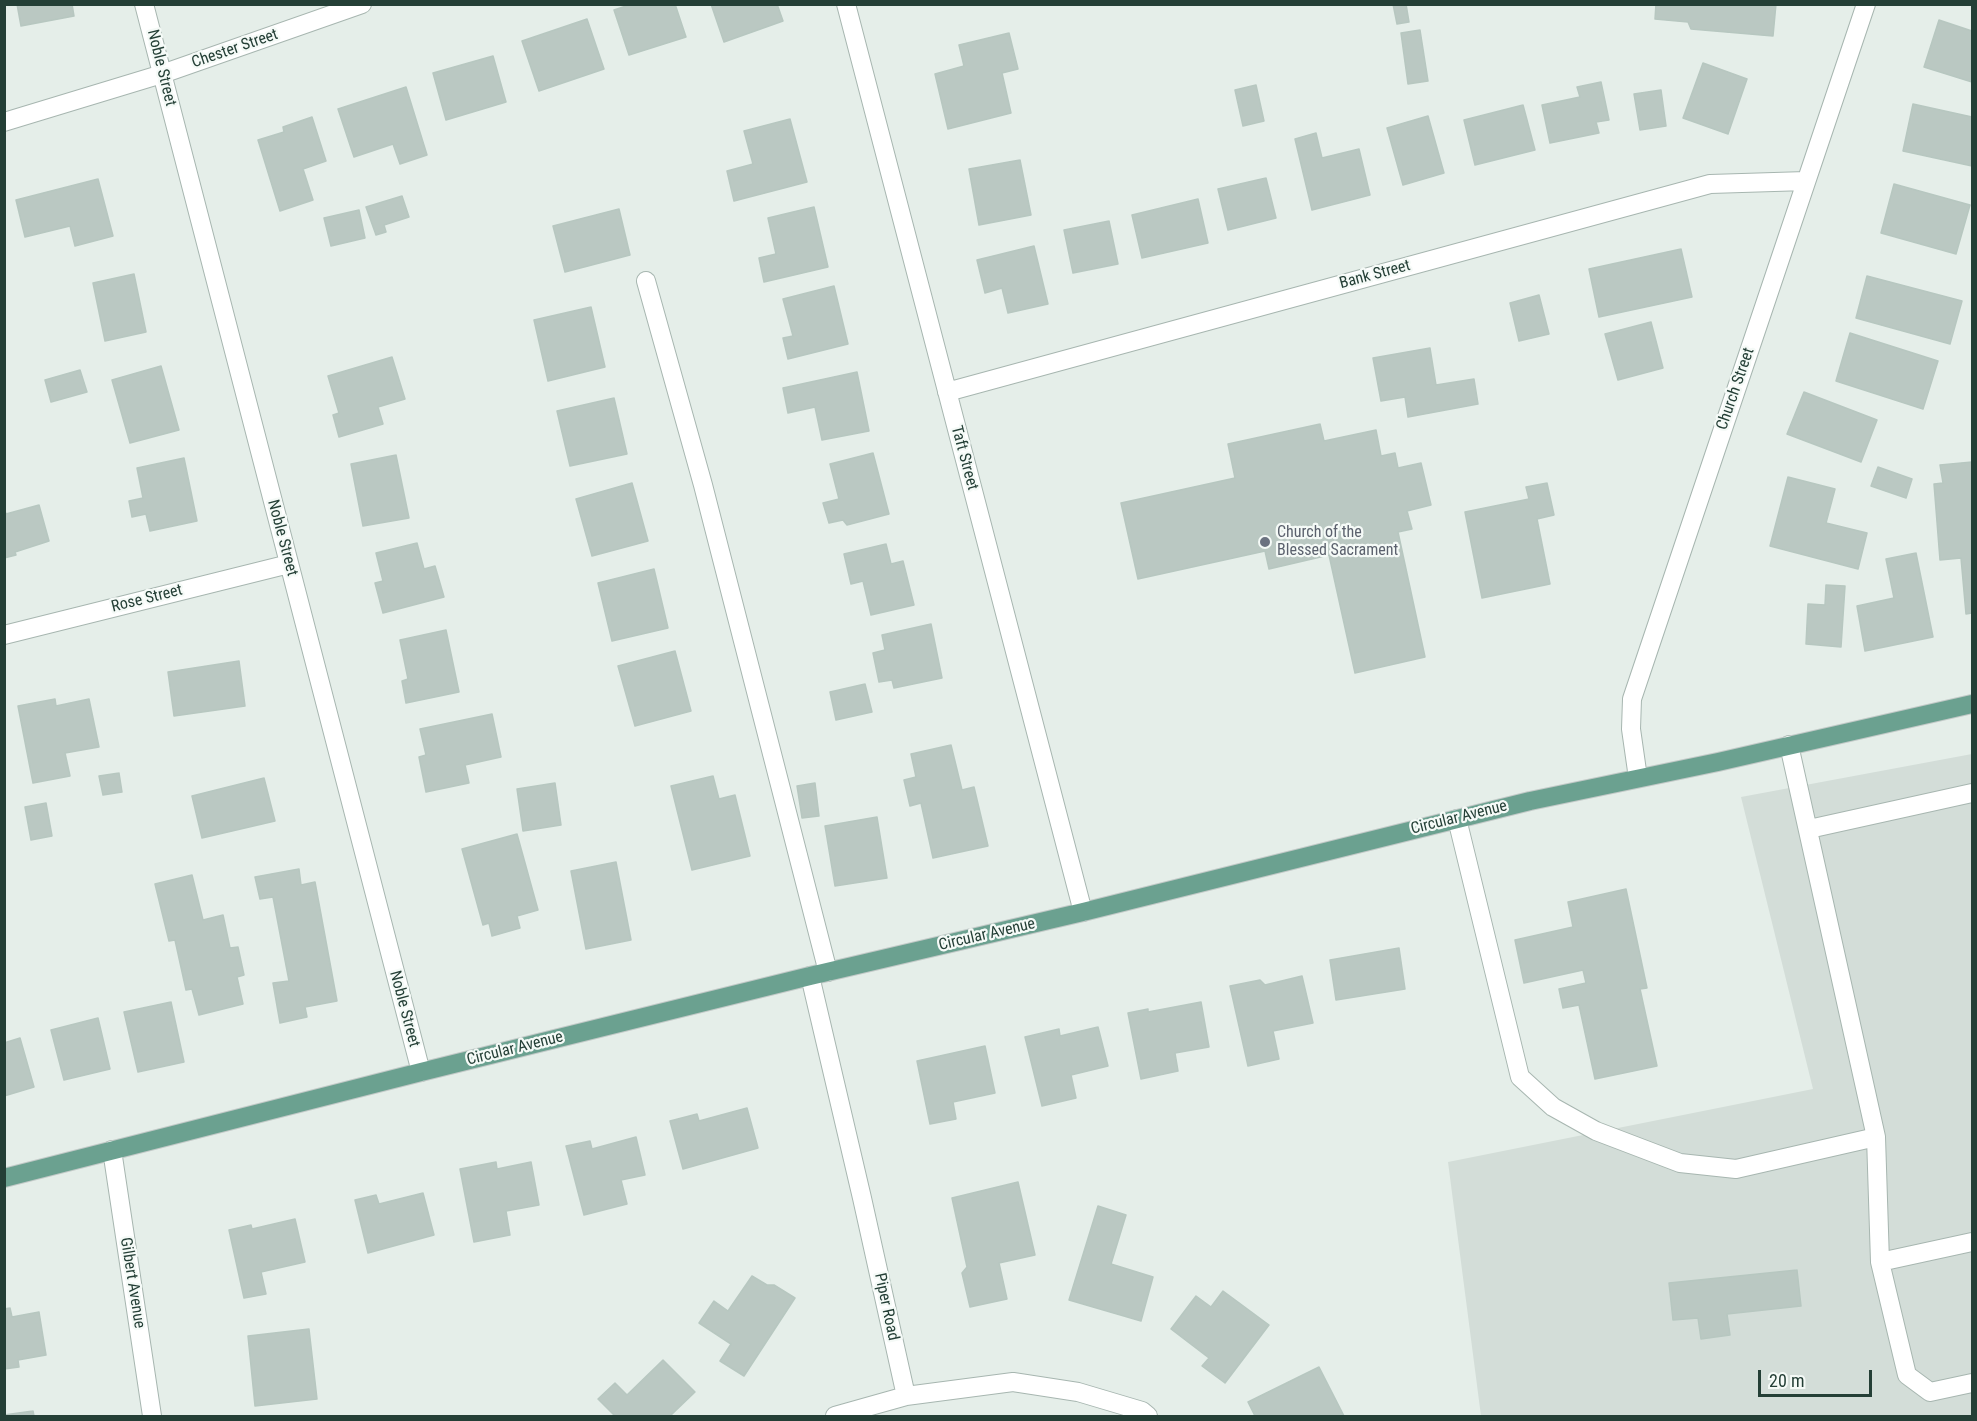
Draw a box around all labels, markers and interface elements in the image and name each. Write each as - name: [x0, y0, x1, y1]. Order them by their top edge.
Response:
- street label: Chester Street: [189, 25, 281, 73]
- street label: Noble Street: [142, 28, 180, 108]
- street label: Bank Street: [1337, 256, 1413, 294]
- street label: Church Street: [1713, 345, 1759, 433]
- street label: Taft Street: [946, 424, 982, 492]
- street label: Noble Street: [263, 498, 301, 578]
- place label: Church of the Blessed Sacrament: [1277, 523, 1398, 561]
- marker: Church of the Blessed Sacrament: [1258, 535, 1272, 549]
- street label: Rose Street: [110, 581, 184, 617]
- street label: Circular Avenue: [1409, 797, 1509, 839]
- street label: Circular Avenue: [937, 915, 1037, 955]
- street label: Noble Street: [385, 969, 423, 1049]
- street label: Circular Avenue: [465, 1028, 565, 1070]
- street label: Gilbert Avenue: [115, 1236, 149, 1330]
- street label: Piper Road: [869, 1271, 903, 1343]
- scale bar: [1761, 1358, 1875, 1396]
- text: 20 m: [1769, 1370, 1804, 1391]

